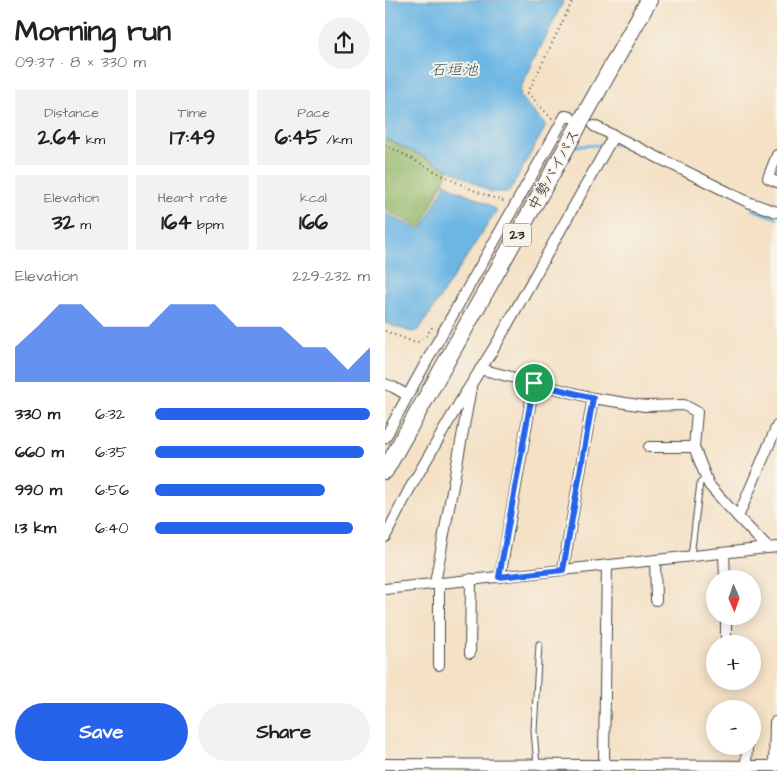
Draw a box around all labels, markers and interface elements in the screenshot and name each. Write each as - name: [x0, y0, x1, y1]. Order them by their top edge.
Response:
- text: Morning run: [15, 12, 171, 51]
- button: share: [318, 17, 370, 69]
- text: 09:37 · 8 × 330 m: [15, 51, 146, 73]
- water label: 石垣池: [430, 59, 479, 81]
- text: Distance: [44, 103, 99, 123]
- text: Time: [178, 103, 207, 123]
- text: Pace: [297, 103, 330, 123]
- text: 2.64: [38, 123, 80, 152]
- text: 17:49: [170, 123, 215, 152]
- text: 6:45: [275, 123, 321, 152]
- street label: 中勢バイパス: [523, 126, 585, 214]
- text: km: [80, 130, 105, 150]
- text: /km: [321, 130, 352, 150]
- text: Elevation: [44, 188, 99, 208]
- text: Heart rate: [157, 188, 228, 208]
- text: kcal: [300, 188, 327, 208]
- text: 32: [52, 208, 75, 237]
- text: 164: [161, 208, 192, 237]
- text: 166: [299, 208, 328, 237]
- text: m: [75, 215, 91, 235]
- text: bpm: [192, 215, 224, 235]
- road number: 23: [503, 224, 531, 246]
- text: Elevation: [15, 265, 78, 287]
- text: 229–232 m: [292, 265, 370, 287]
- pin: [513, 362, 555, 404]
- icon: arrive: [520, 369, 548, 397]
- text: 330 m: [15, 403, 60, 425]
- text: 6:32: [95, 403, 125, 425]
- text: 660 m: [15, 441, 64, 463]
- text: 6:35: [95, 441, 127, 463]
- text: 990 m: [15, 479, 62, 501]
- text: 6:56: [95, 479, 129, 501]
- text: 1.3 km: [15, 517, 56, 539]
- text: 6:40: [95, 517, 129, 539]
- north arrow: [706, 570, 761, 625]
- map controls: [706, 570, 761, 755]
- button: +: [706, 635, 761, 690]
- button: −: [706, 700, 761, 755]
- button: Save: [15, 703, 188, 761]
- button: Share: [198, 703, 370, 761]

